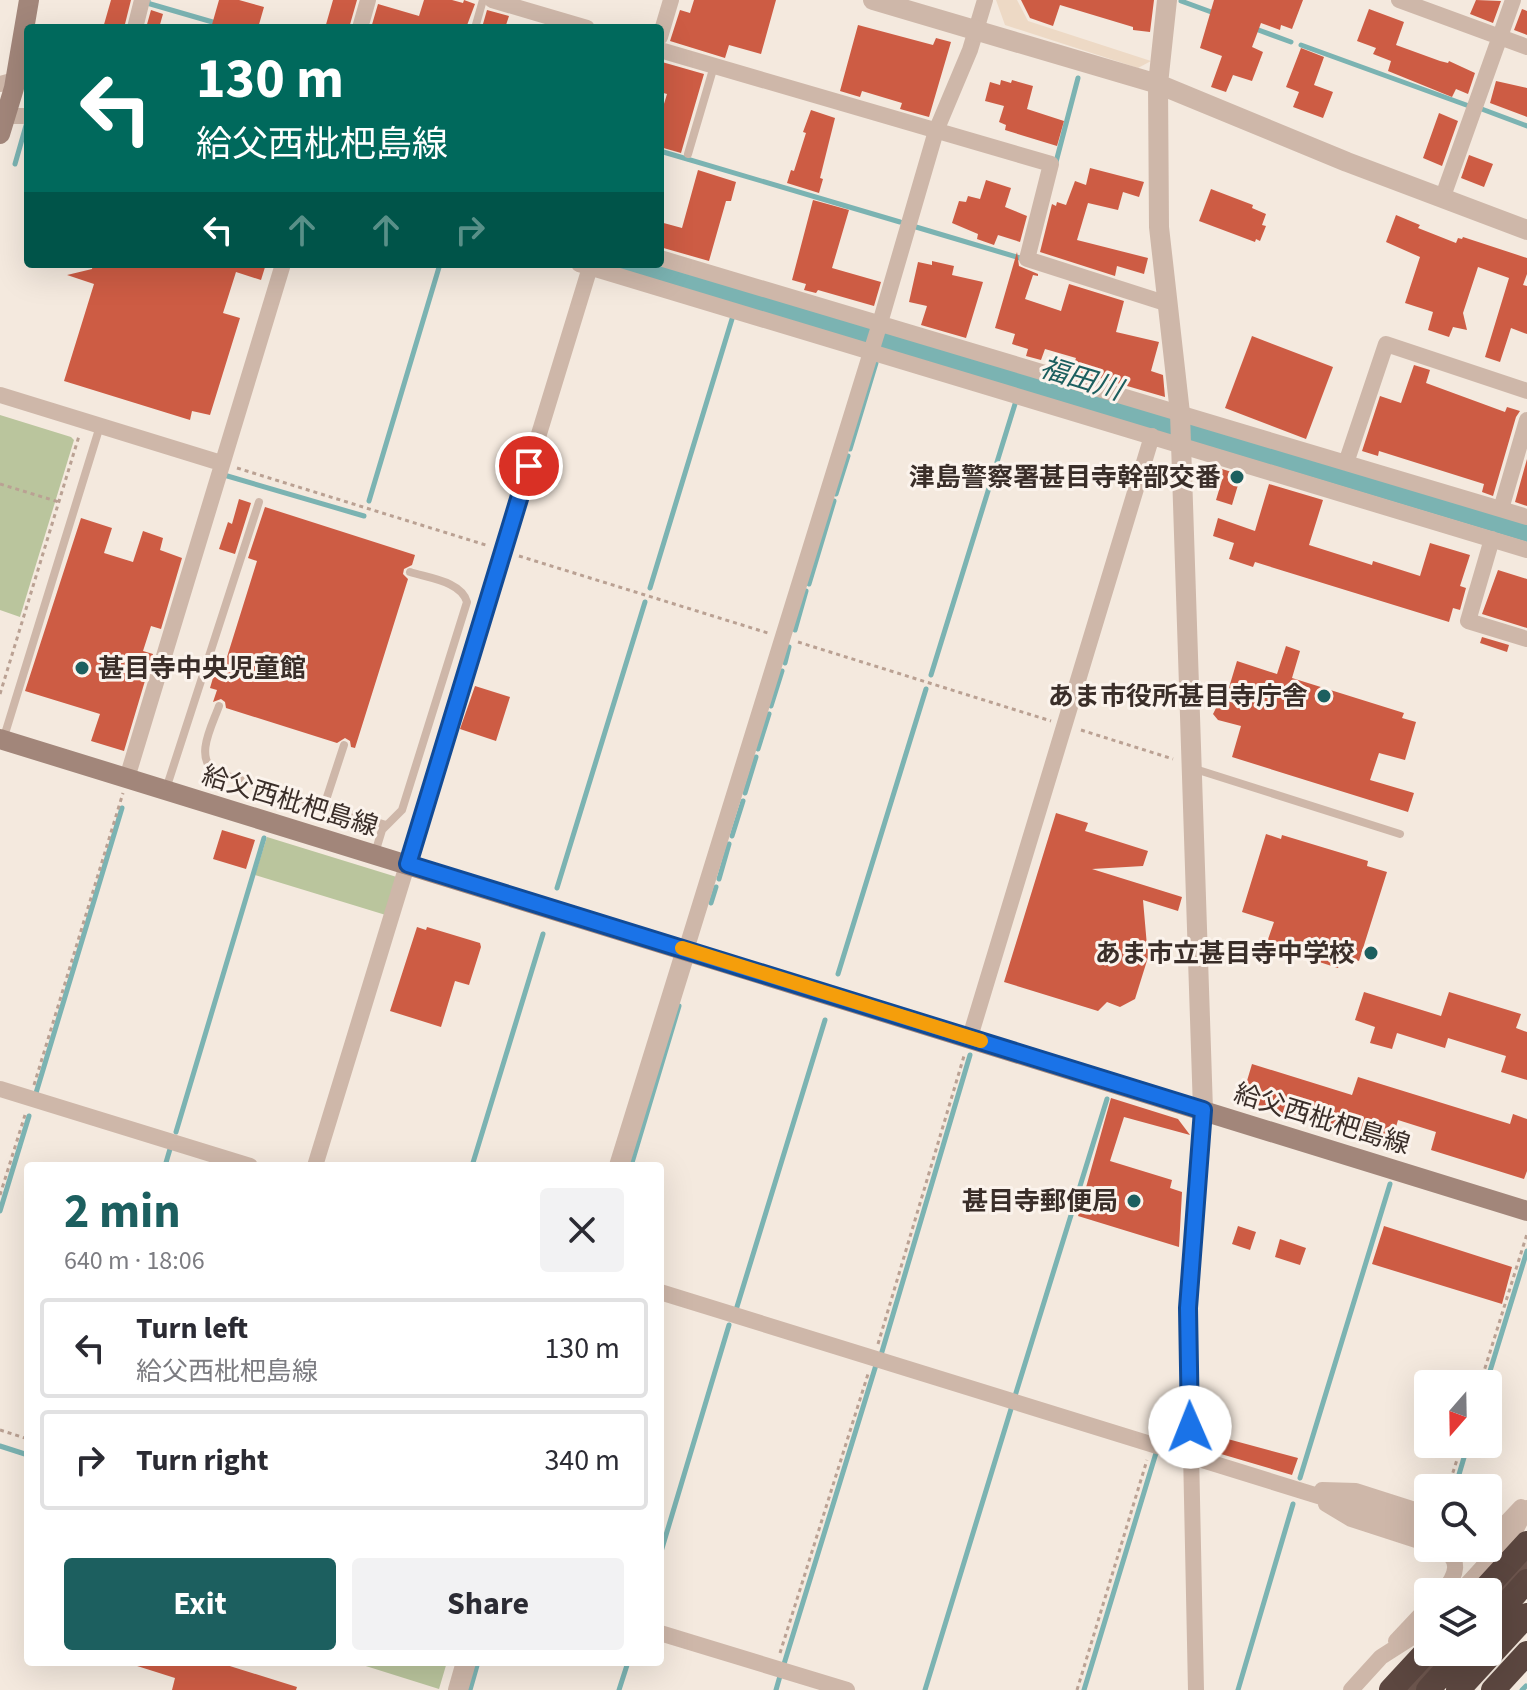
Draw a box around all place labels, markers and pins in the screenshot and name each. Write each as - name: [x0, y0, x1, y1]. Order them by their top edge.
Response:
- pin: [495, 432, 563, 500]
- place label: 津島警察署甚目寺幹部交番: [909, 459, 1221, 496]
- marker: 津島警察署甚目寺幹部交番: [1228, 468, 1246, 486]
- place label: 甚目寺中央児童館: [98, 650, 306, 687]
- marker: 甚目寺中央児童館: [73, 659, 91, 677]
- place label: あま市役所甚目寺庁舎: [1048, 678, 1308, 715]
- marker: あま市役所甚目寺庁舎: [1315, 687, 1333, 705]
- place label: あま市立甚目寺中学校: [1095, 935, 1355, 972]
- marker: あま市立甚目寺中学校: [1362, 944, 1380, 962]
- place label: 甚目寺郵便局: [962, 1183, 1118, 1220]
- marker: 甚目寺郵便局: [1125, 1192, 1143, 1210]

